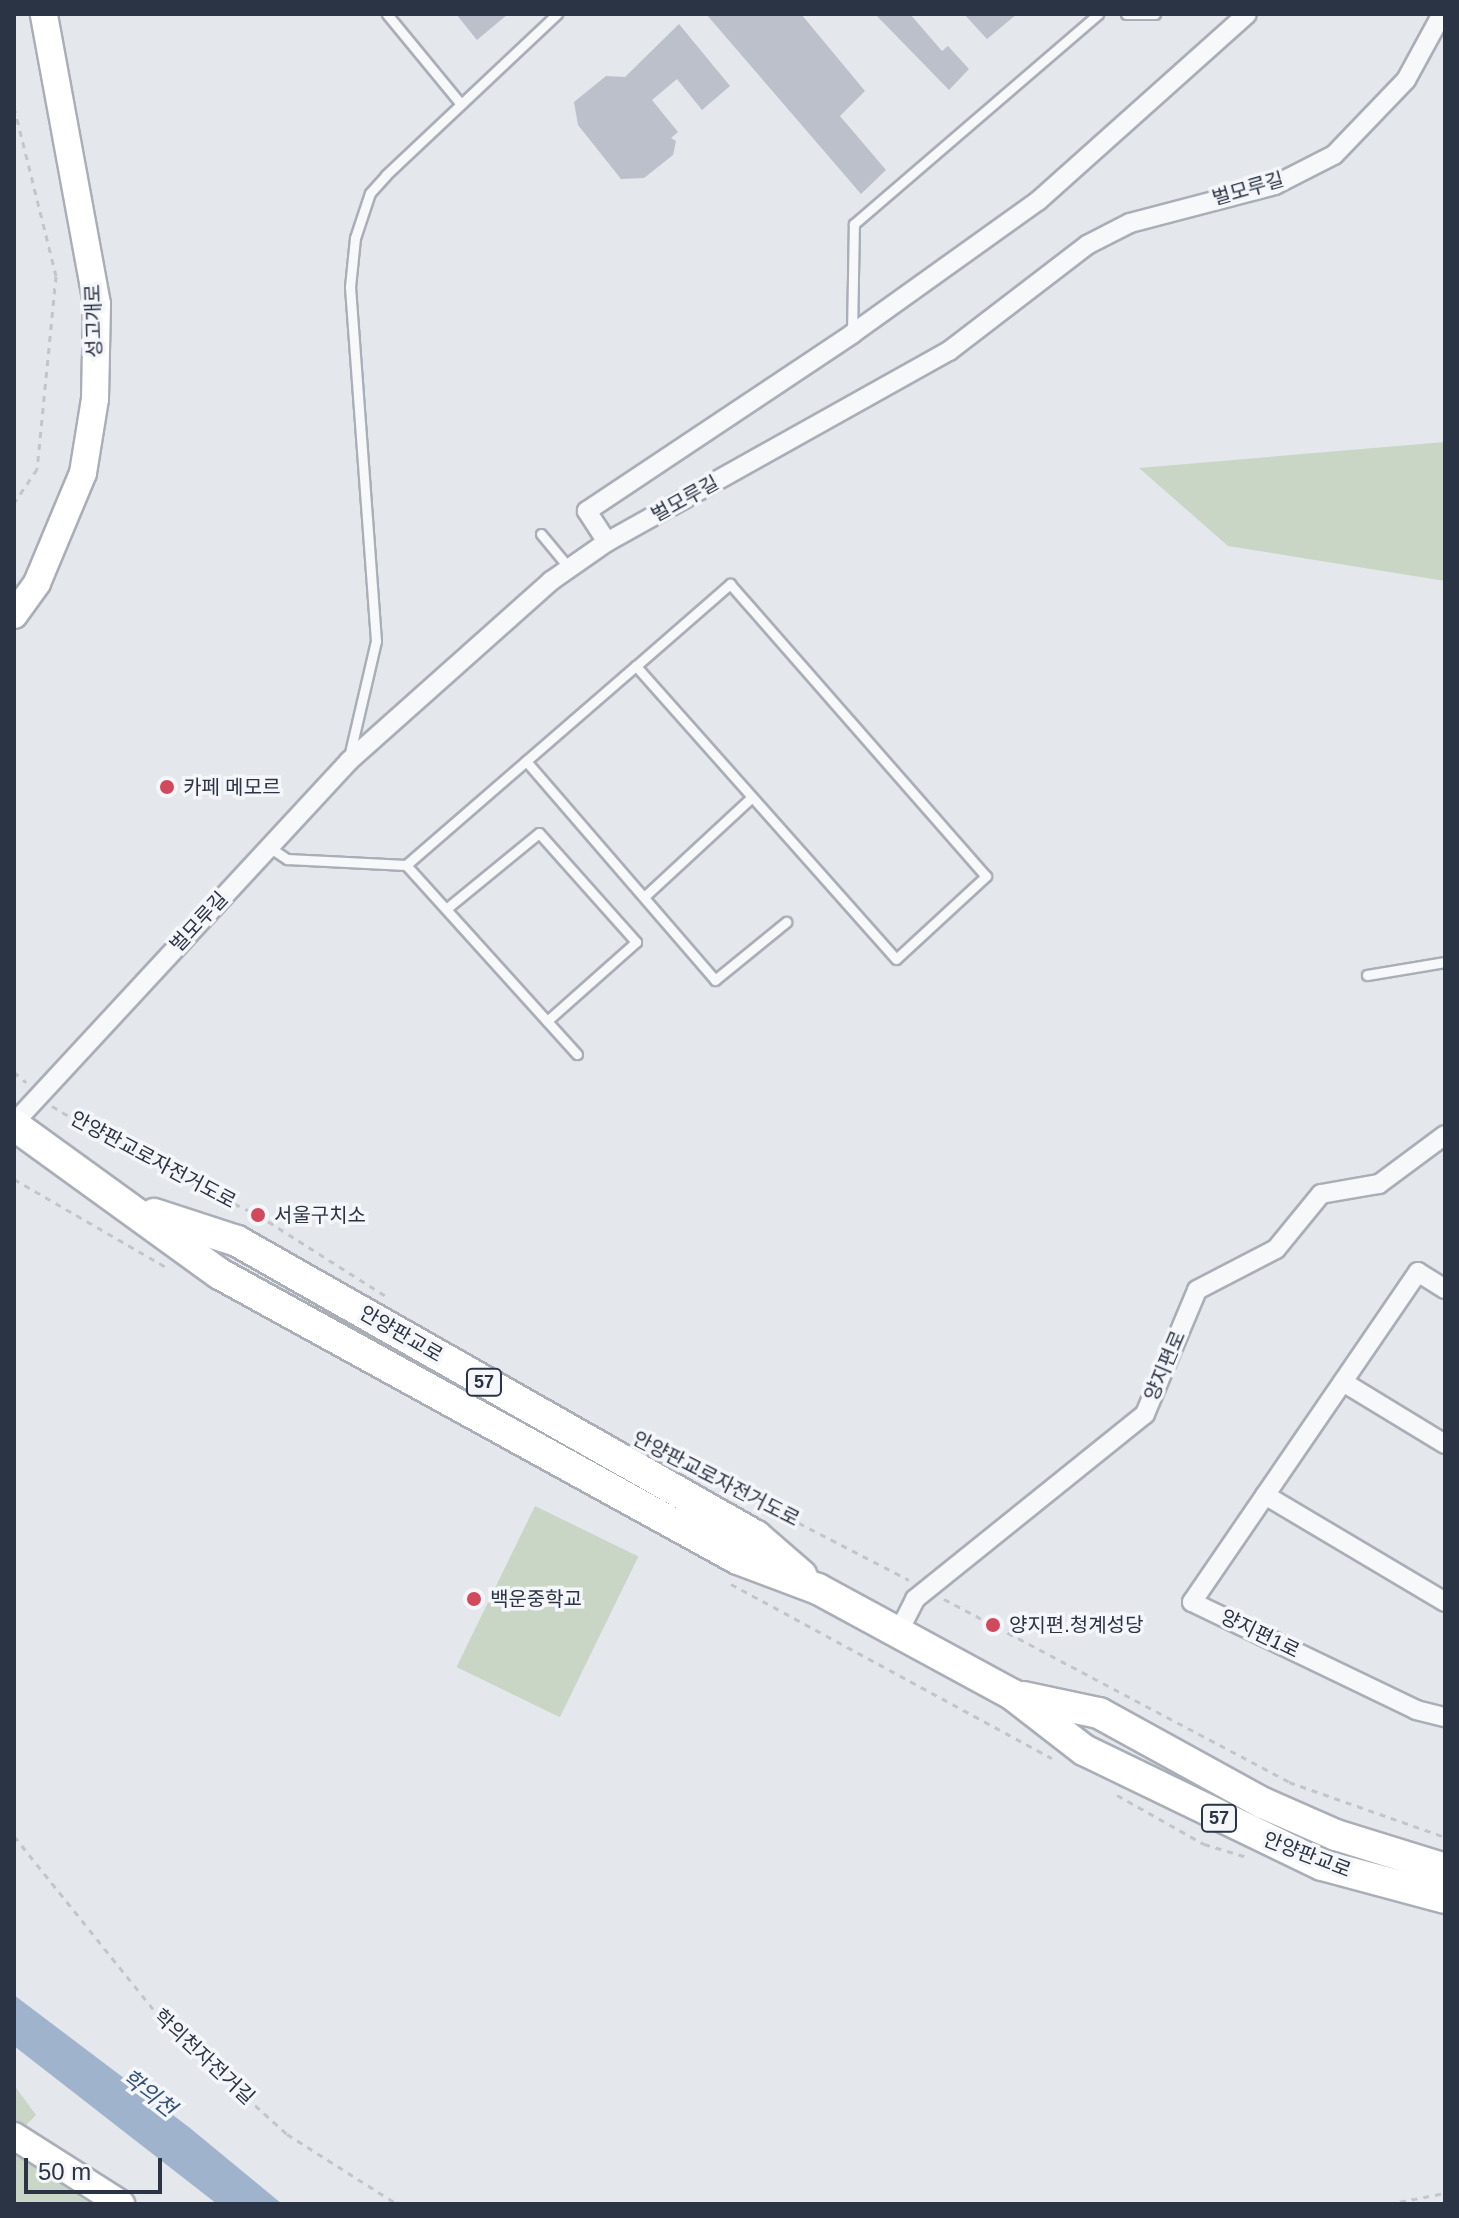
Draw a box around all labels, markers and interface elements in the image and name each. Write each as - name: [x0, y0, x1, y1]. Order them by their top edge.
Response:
- street label: 벌모루길: [1209, 167, 1287, 211]
- street label: 성고개로: [81, 284, 107, 358]
- street label: 벌모루길: [647, 471, 723, 527]
- place label: 카페 메모르: [183, 775, 281, 799]
- marker: 카페 메모르: [158, 778, 176, 796]
- street label: 벌모루길: [165, 887, 233, 957]
- street label: 안양판교로자전거도로: [66, 1106, 240, 1214]
- place label: 서울구치소: [274, 1203, 366, 1227]
- marker: 서울구치소: [249, 1206, 267, 1224]
- street label: 안양판교로: [355, 1301, 447, 1367]
- street label: 양지편로: [1140, 1327, 1190, 1405]
- road number: 57: [464, 1368, 504, 1396]
- street label: 안양판교로자전거도로: [629, 1427, 803, 1531]
- place label: 백운중학교: [490, 1587, 582, 1611]
- marker: 백운중학교: [465, 1590, 483, 1608]
- street label: 양지편1로: [1217, 1605, 1303, 1663]
- place label: 양지편.청계성당: [1009, 1613, 1143, 1637]
- marker: 양지편.청계성당: [984, 1616, 1002, 1634]
- road number: 57: [1199, 1804, 1239, 1832]
- street label: 안양판교로: [1260, 1827, 1354, 1883]
- street label: 학의천자전거길: [149, 2004, 259, 2110]
- water label: 학의천: [117, 2064, 181, 2122]
- scale bar: [28, 2142, 166, 2192]
- text: 50 m: [38, 2158, 91, 2185]

